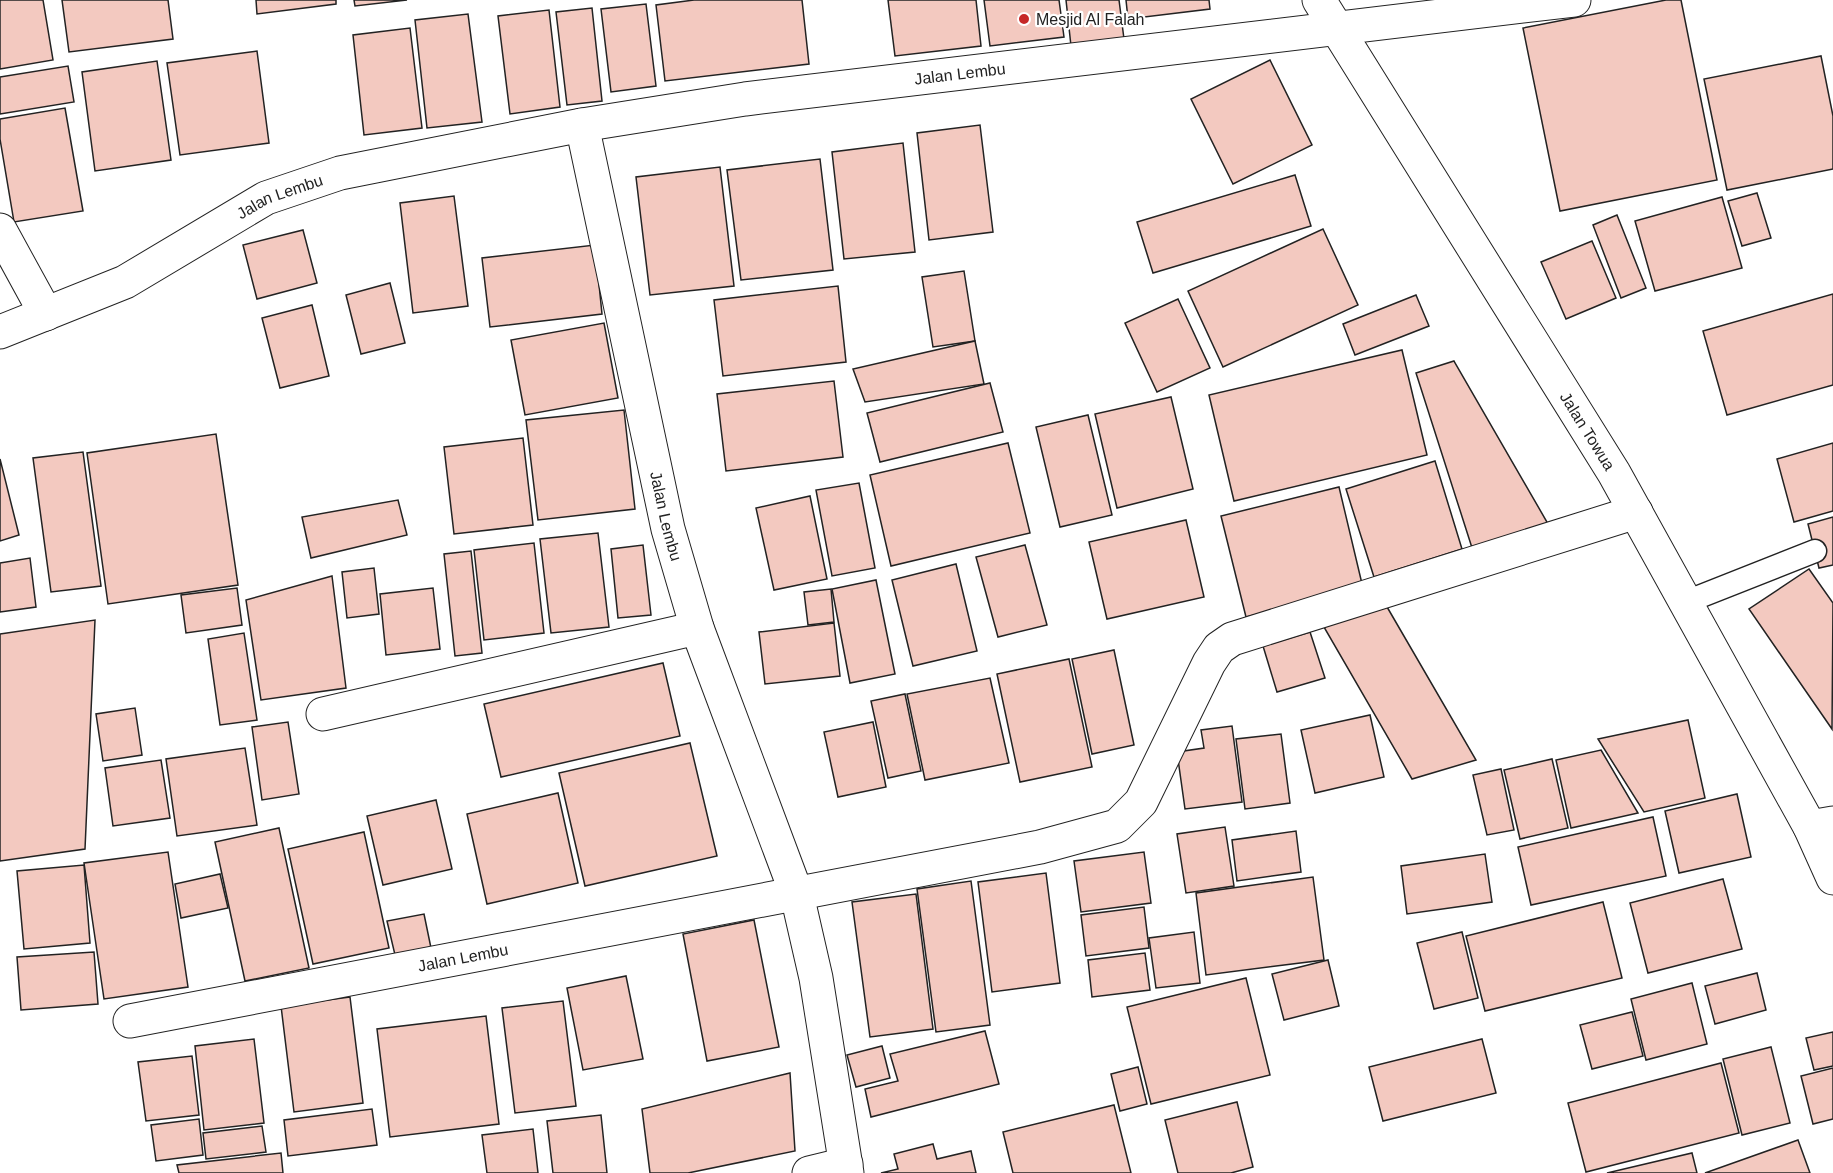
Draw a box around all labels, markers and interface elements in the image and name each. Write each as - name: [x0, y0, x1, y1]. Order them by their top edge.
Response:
- place label: Mesjid Al Falah: [1036, 11, 1145, 28]
- marker: Mesjid Al Falah: [1017, 12, 1031, 26]
- street label: Jalan Lembu: [913, 59, 1006, 87]
- street label: Jalan Lembu: [234, 171, 325, 222]
- street label: Jalan Towua: [1557, 389, 1619, 473]
- street label: Jalan Lembu: [647, 470, 685, 563]
- street label: Jalan Lembu: [416, 940, 510, 974]

